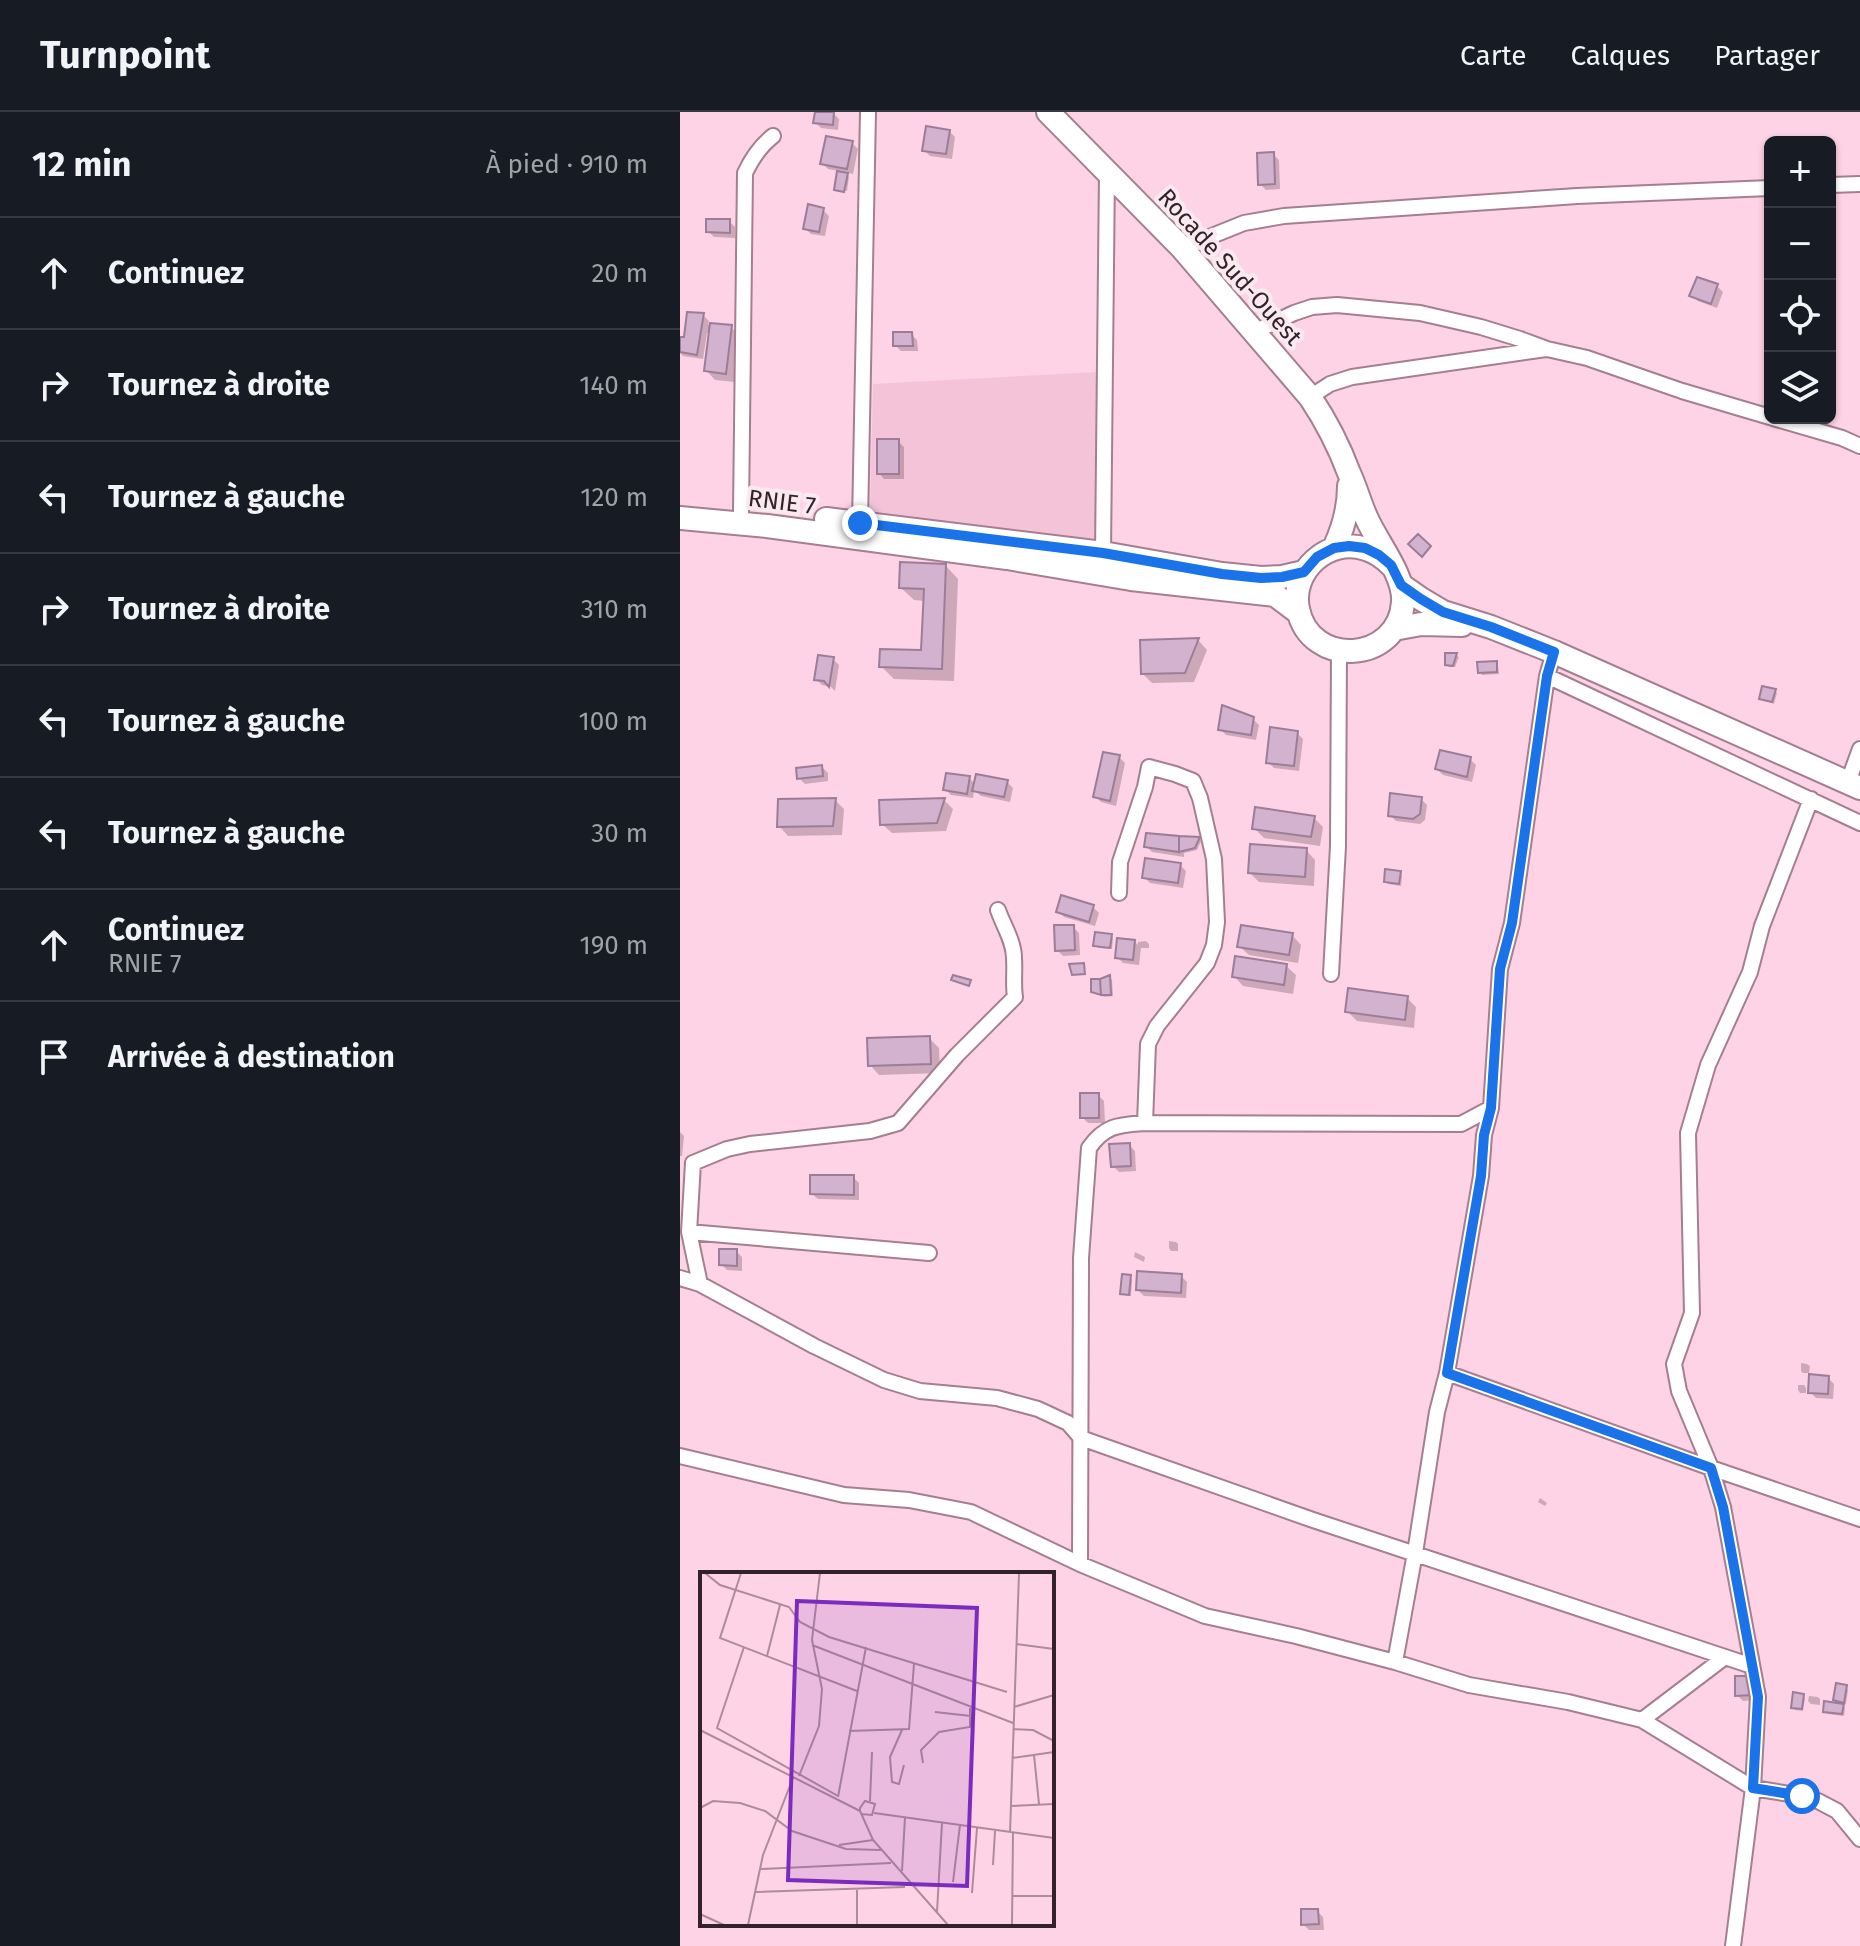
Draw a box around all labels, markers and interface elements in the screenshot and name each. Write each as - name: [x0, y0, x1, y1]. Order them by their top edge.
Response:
- text: Turnpoint: [40, 32, 210, 78]
- text: Carte: [1460, 39, 1526, 72]
- text: Calques: [1570, 39, 1670, 72]
- text: Partager: [1714, 39, 1820, 72]
- map controls: [1764, 136, 1836, 424]
- button: +: [1764, 136, 1836, 208]
- text: 12 min: [32, 144, 131, 185]
- text: À pied · 910 m: [486, 149, 648, 180]
- street label: Rocade Sud-Ouest: [1152, 183, 1308, 351]
- button: −: [1764, 208, 1836, 280]
- icon: ahead: [32, 251, 76, 295]
- text: Continuez: [108, 255, 244, 291]
- text: 20 m: [591, 258, 648, 289]
- button: locate: [1764, 280, 1836, 352]
- button: layers: [1764, 352, 1836, 424]
- icon: right: [32, 363, 76, 407]
- text: Tournez à droite: [108, 367, 330, 403]
- text: 140 m: [579, 370, 648, 401]
- icon: left: [32, 475, 76, 519]
- text: Tournez à gauche: [108, 479, 345, 515]
- text: 120 m: [580, 482, 648, 513]
- street label: RNIE 7: [747, 484, 817, 520]
- route end: [842, 505, 878, 541]
- icon: right: [32, 587, 76, 631]
- text: Tournez à droite: [108, 591, 330, 627]
- text: 310 m: [581, 594, 648, 625]
- icon: left: [32, 699, 76, 743]
- text: Tournez à gauche: [108, 703, 345, 739]
- text: 100 m: [579, 706, 648, 737]
- icon: left: [32, 811, 76, 855]
- text: Tournez à gauche: [108, 815, 345, 851]
- text: 30 m: [591, 818, 648, 849]
- text: Continuez: [108, 912, 244, 948]
- icon: ahead: [32, 923, 76, 967]
- text: 190 m: [579, 930, 648, 961]
- text: RNIE 7: [108, 948, 182, 979]
- icon: arrive: [32, 1035, 76, 1079]
- text: Arrivée à destination: [108, 1039, 395, 1075]
- inset map: [700, 1572, 1054, 1926]
- route start: [1784, 1778, 1820, 1814]

